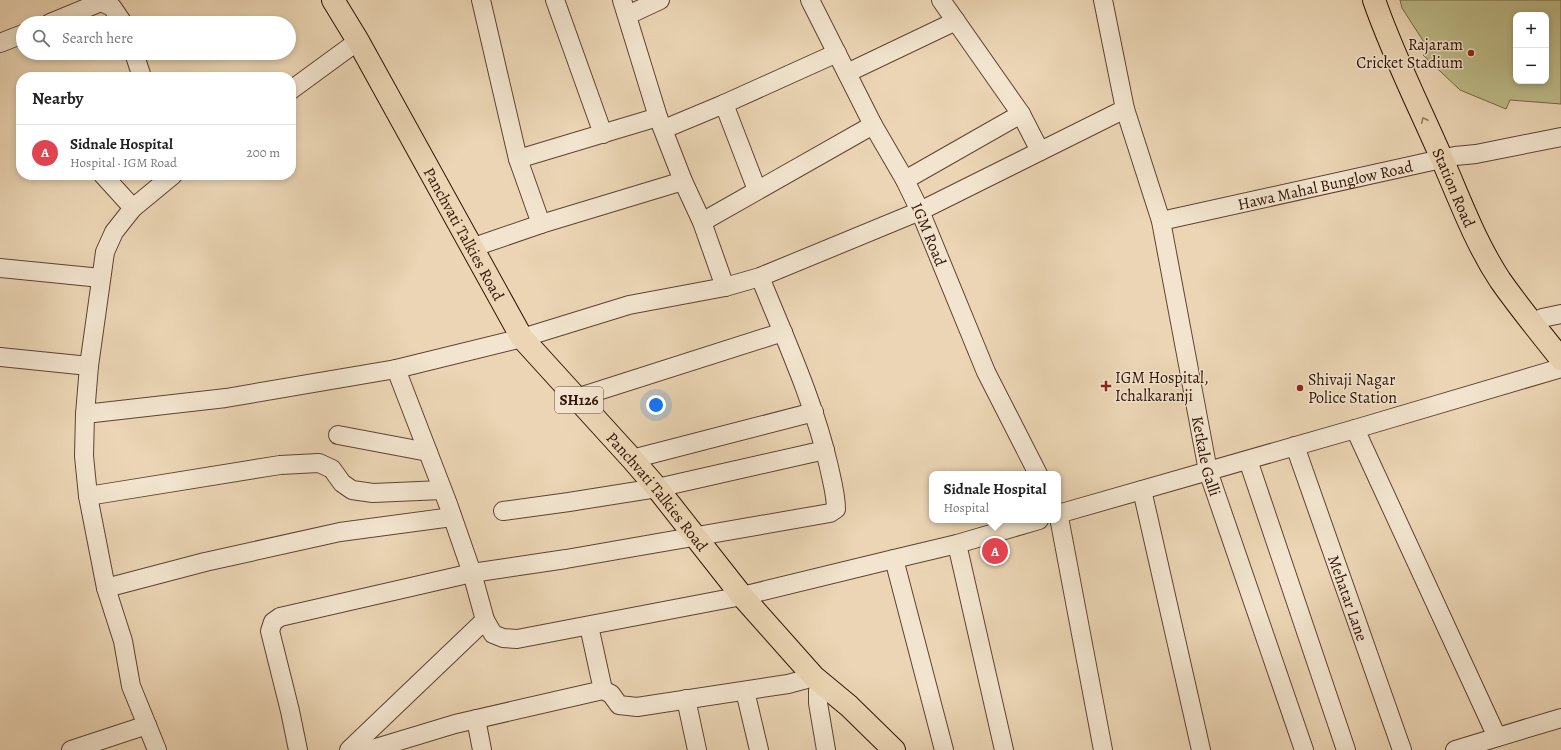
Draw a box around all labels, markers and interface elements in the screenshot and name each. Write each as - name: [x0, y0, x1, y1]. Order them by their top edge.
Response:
- map controls: [1513, 12, 1549, 84]
- button: +: [1513, 12, 1549, 48]
- search box: [16, 16, 296, 60]
- icon: search: [30, 27, 52, 49]
- text: Search here: [62, 28, 133, 48]
- place label: Rajaram Cricket Stadium: [1356, 34, 1463, 74]
- marker: Rajaram Cricket Stadium: [1466, 48, 1476, 58]
- button: −: [1513, 48, 1549, 84]
- text: Nearby: [32, 87, 83, 110]
- one-way arrow: [1421, 117, 1429, 125]
- text: Sidnale Hospital: [70, 134, 173, 154]
- text: A: [41, 144, 49, 161]
- text: 200 m: [247, 144, 280, 161]
- street label: Station Road: [1427, 145, 1480, 232]
- text: Hospital · IGM Road: [70, 154, 177, 171]
- street label: Hawa Mahal Bunglow Road: [1235, 156, 1415, 216]
- street label: Panchvati Talkies Road: [418, 164, 509, 305]
- street label: IGM Road: [906, 199, 951, 270]
- place label: IGM Hospital, Ichalkaranji: [1115, 367, 1209, 407]
- place label: Shivaji Nagar Police Station: [1308, 369, 1397, 409]
- marker: IGM Hospital, Ichalkaranji: [1100, 380, 1112, 392]
- marker: Shivaji Nagar Police Station: [1295, 383, 1305, 393]
- road number: SH126: [555, 387, 603, 413]
- your location: [646, 395, 666, 415]
- street label: Ketkale Galli: [1186, 414, 1226, 499]
- street label: Panchvati Talkies Road: [601, 428, 713, 557]
- popup: [929, 471, 1061, 523]
- text: Sidnale Hospital: [944, 479, 1046, 499]
- text: Hospital: [944, 499, 989, 516]
- pin: A: [982, 536, 1008, 566]
- street label: Mehatar Lane: [1322, 552, 1373, 644]

